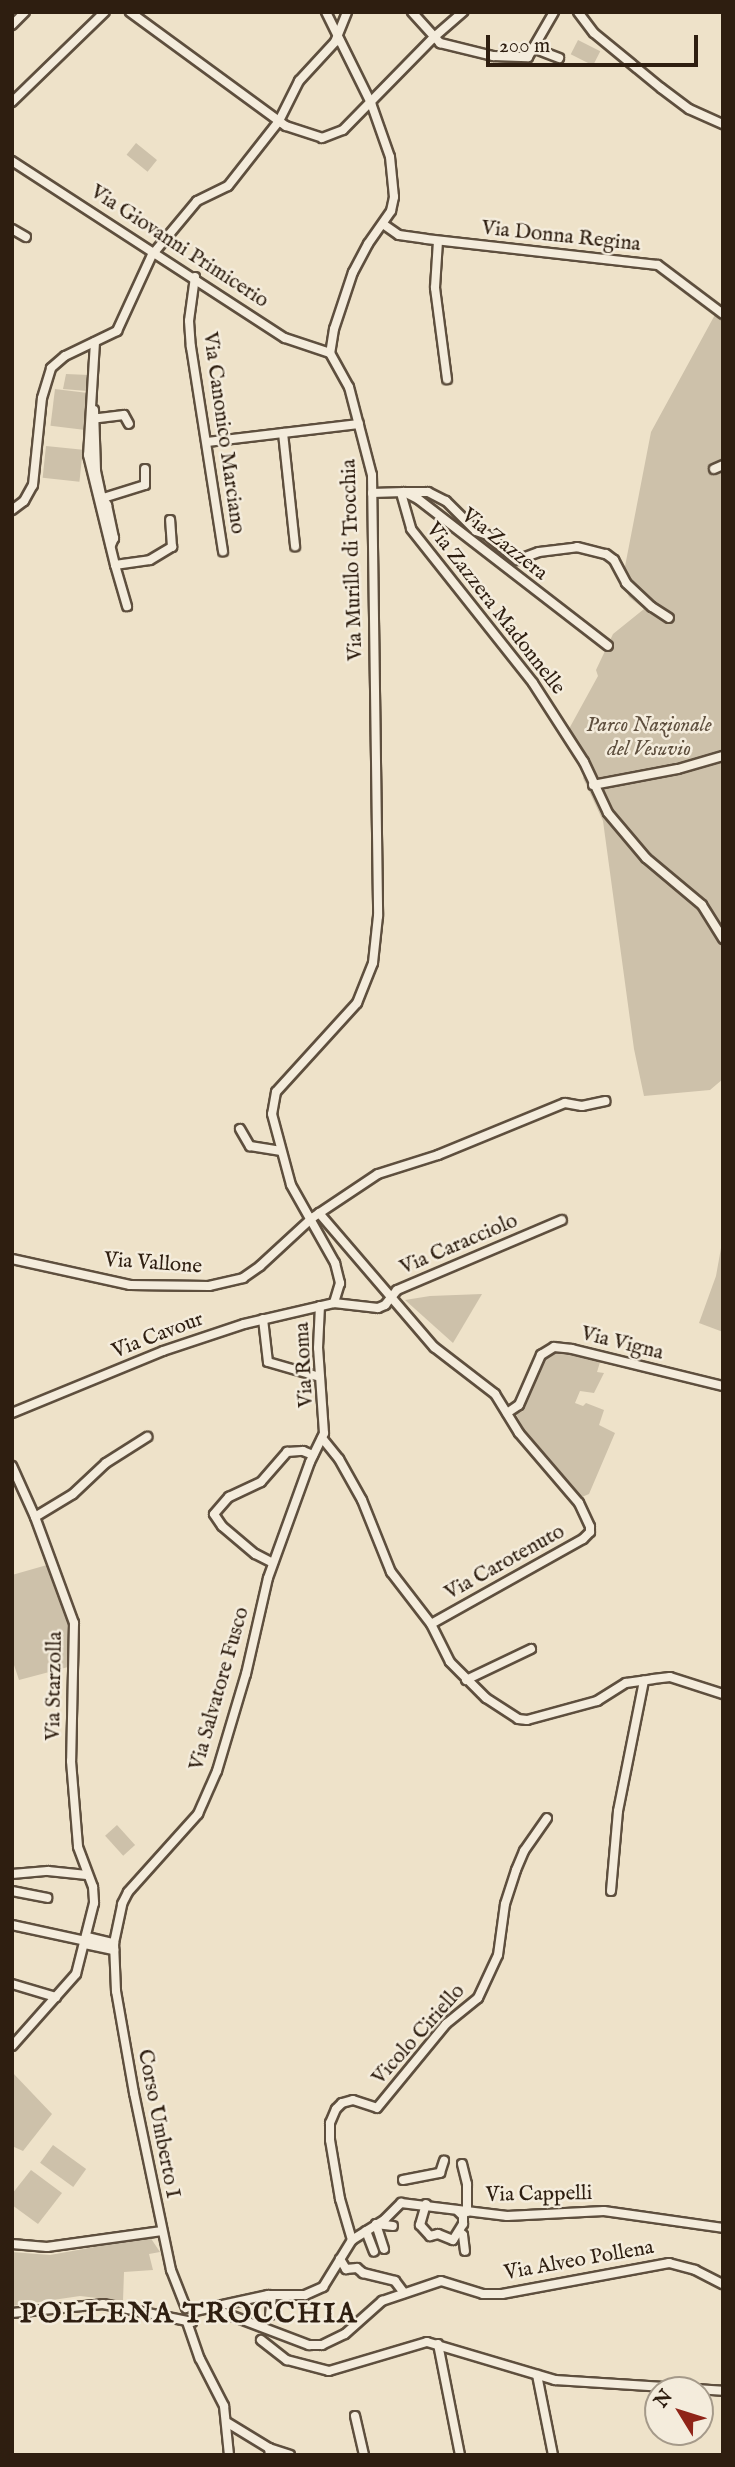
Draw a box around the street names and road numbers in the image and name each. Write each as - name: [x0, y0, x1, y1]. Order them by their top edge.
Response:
- street label: Via Giovanni Primicerio: [85, 180, 273, 314]
- street label: Via Donna Regina: [480, 216, 642, 258]
- street label: Via Canonico Marciano: [196, 330, 250, 536]
- street label: Via Murillo di Trocchia: [337, 459, 369, 661]
- street label: Via Zazzera: [456, 503, 552, 587]
- street label: Via Zazzera Madonnelle: [420, 518, 570, 700]
- street label: Via Caracciolo: [396, 1209, 522, 1281]
- street label: Via Vallone: [103, 1248, 203, 1280]
- street label: Via Cavour: [109, 1307, 207, 1365]
- street label: Via Roma: [290, 1322, 320, 1408]
- street label: Via Vigna: [578, 1322, 666, 1366]
- street label: Via Carotenuto: [441, 1520, 569, 1606]
- street label: Via Salvatore Fusco: [185, 1604, 255, 1774]
- street label: Via Starzolla: [41, 1631, 69, 1741]
- street label: Vicolo Ciriello: [367, 1979, 471, 2091]
- street label: Corso Umberto I: [131, 2047, 185, 2201]
- street label: Via Cappelli: [485, 2181, 593, 2209]
- street label: Via Alveo Pollena: [502, 2235, 656, 2287]

